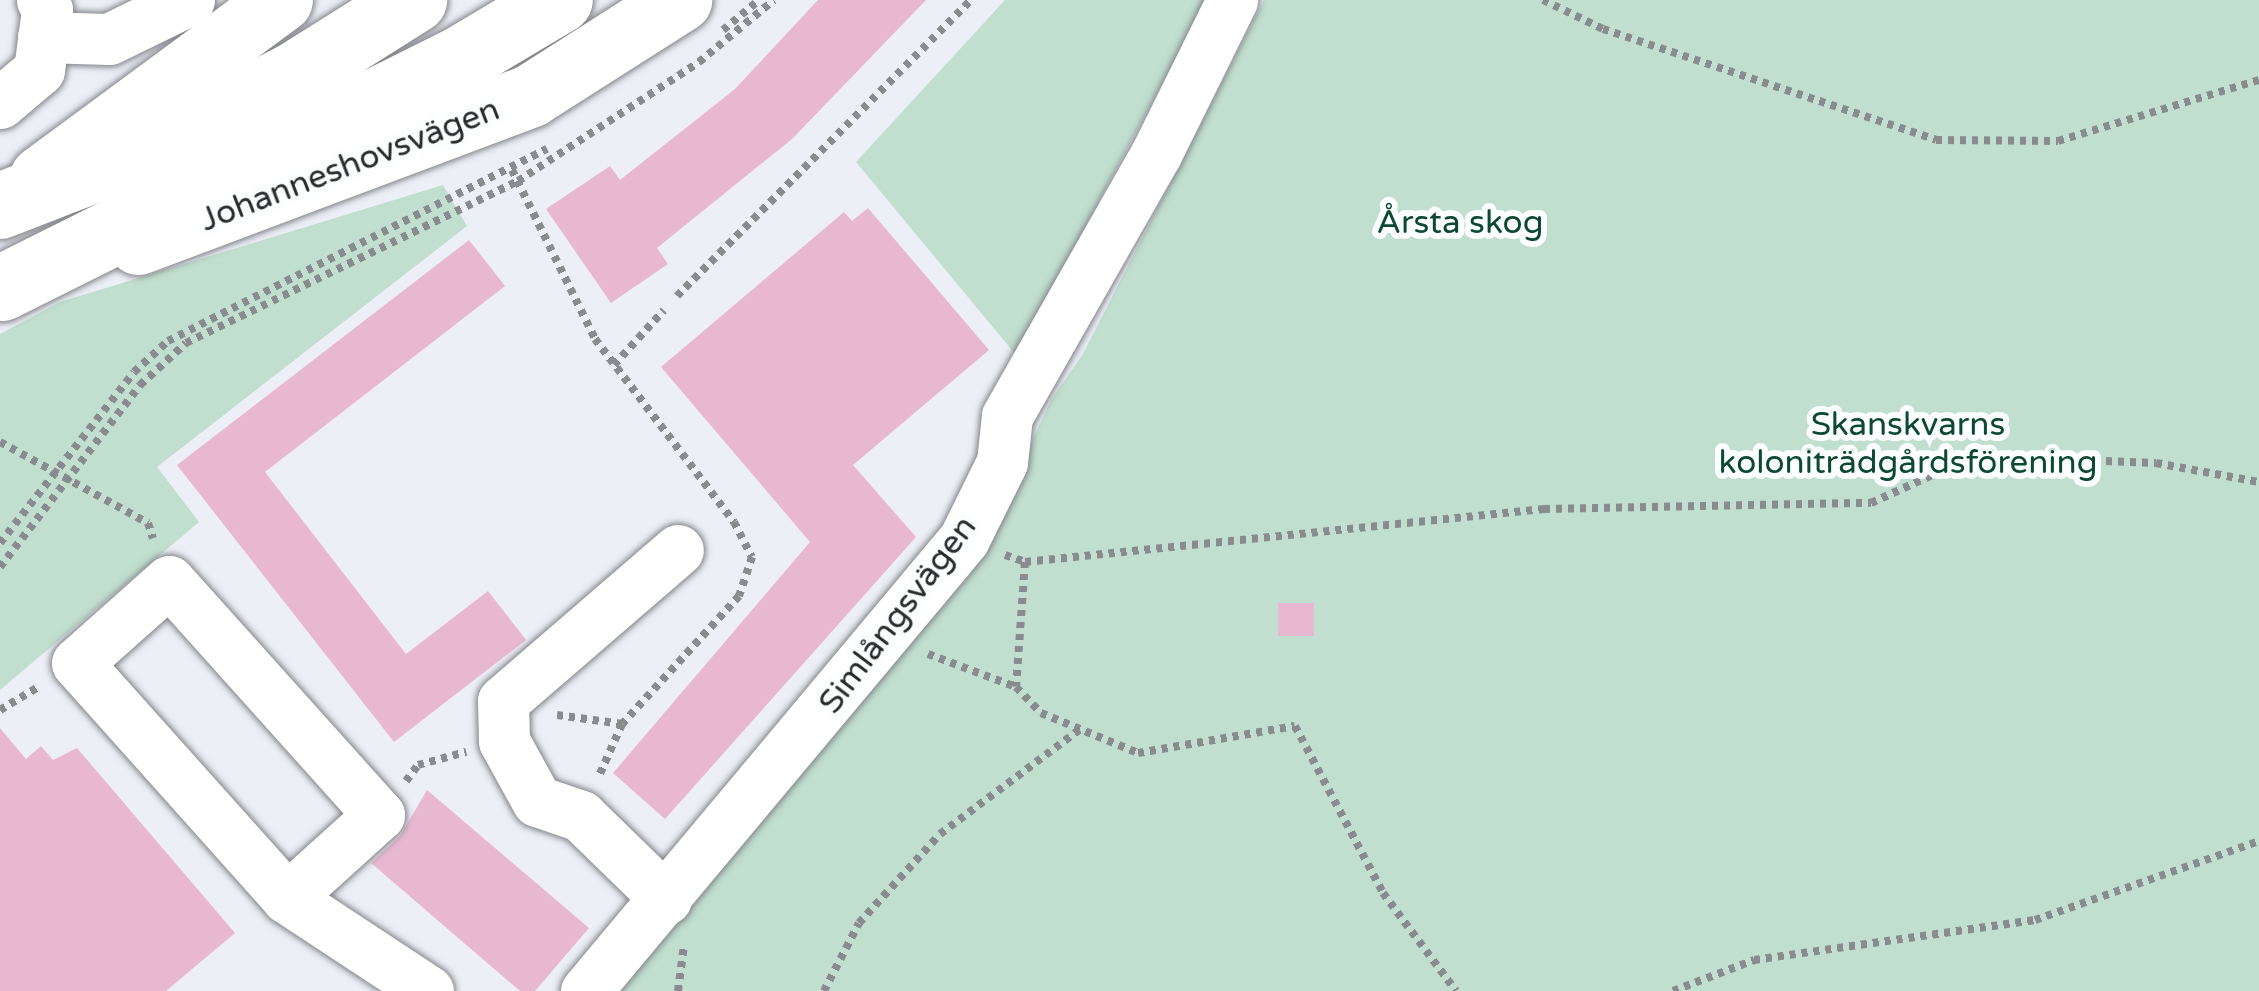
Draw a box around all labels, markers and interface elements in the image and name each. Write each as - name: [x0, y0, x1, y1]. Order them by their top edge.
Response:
- street label: Johanneshovsvägen: [195, 90, 505, 240]
- park label: Årsta skog: [1377, 203, 1543, 243]
- park label: Skanskvarns koloniträdgårdsförening: [1719, 405, 2097, 483]
- street label: Simlångsvägen: [811, 508, 985, 722]

